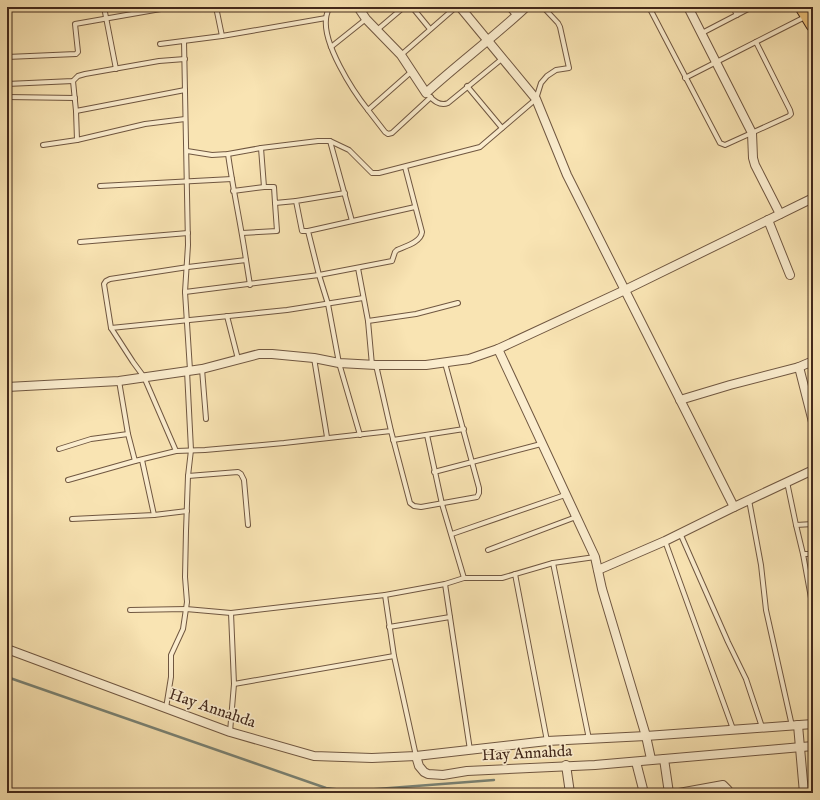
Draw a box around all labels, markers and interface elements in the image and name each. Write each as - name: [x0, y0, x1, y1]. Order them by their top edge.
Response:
- street label: Hay Annahda: [166, 685, 258, 733]
- street label: Hay Annahda: [481, 742, 573, 766]

